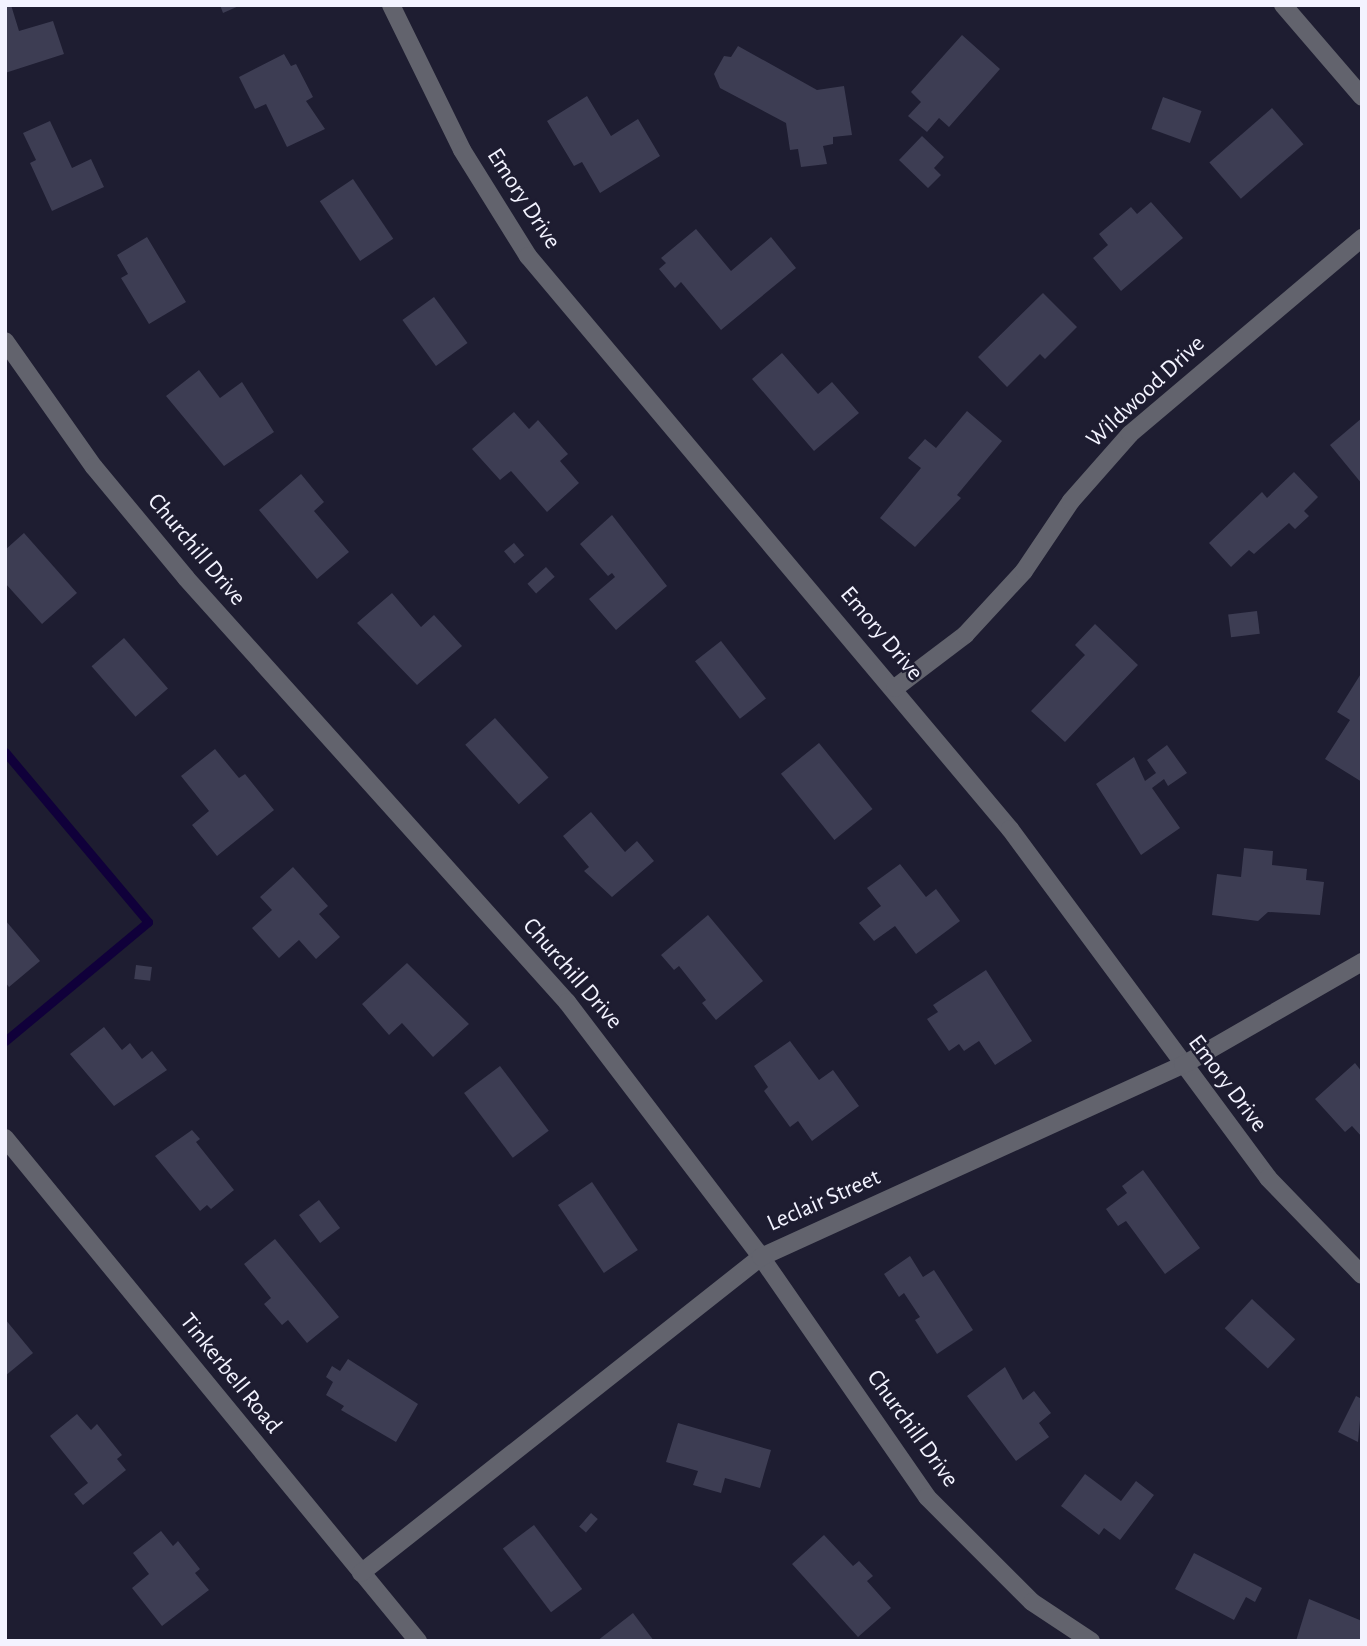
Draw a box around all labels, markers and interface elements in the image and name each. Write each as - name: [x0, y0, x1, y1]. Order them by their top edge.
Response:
- street label: Emory Drive: [480, 143, 566, 255]
- street label: Wildwood Drive: [1081, 330, 1211, 454]
- street label: Churchill Drive: [141, 488, 251, 612]
- street label: Emory Drive: [833, 581, 929, 687]
- street label: Churchill Drive: [516, 912, 628, 1036]
- street label: Emory Drive: [1181, 1030, 1273, 1138]
- street label: Leclair Street: [763, 1163, 885, 1239]
- street label: Tinkerbell Road: [173, 1308, 287, 1440]
- street label: Churchill Drive: [860, 1365, 964, 1493]

